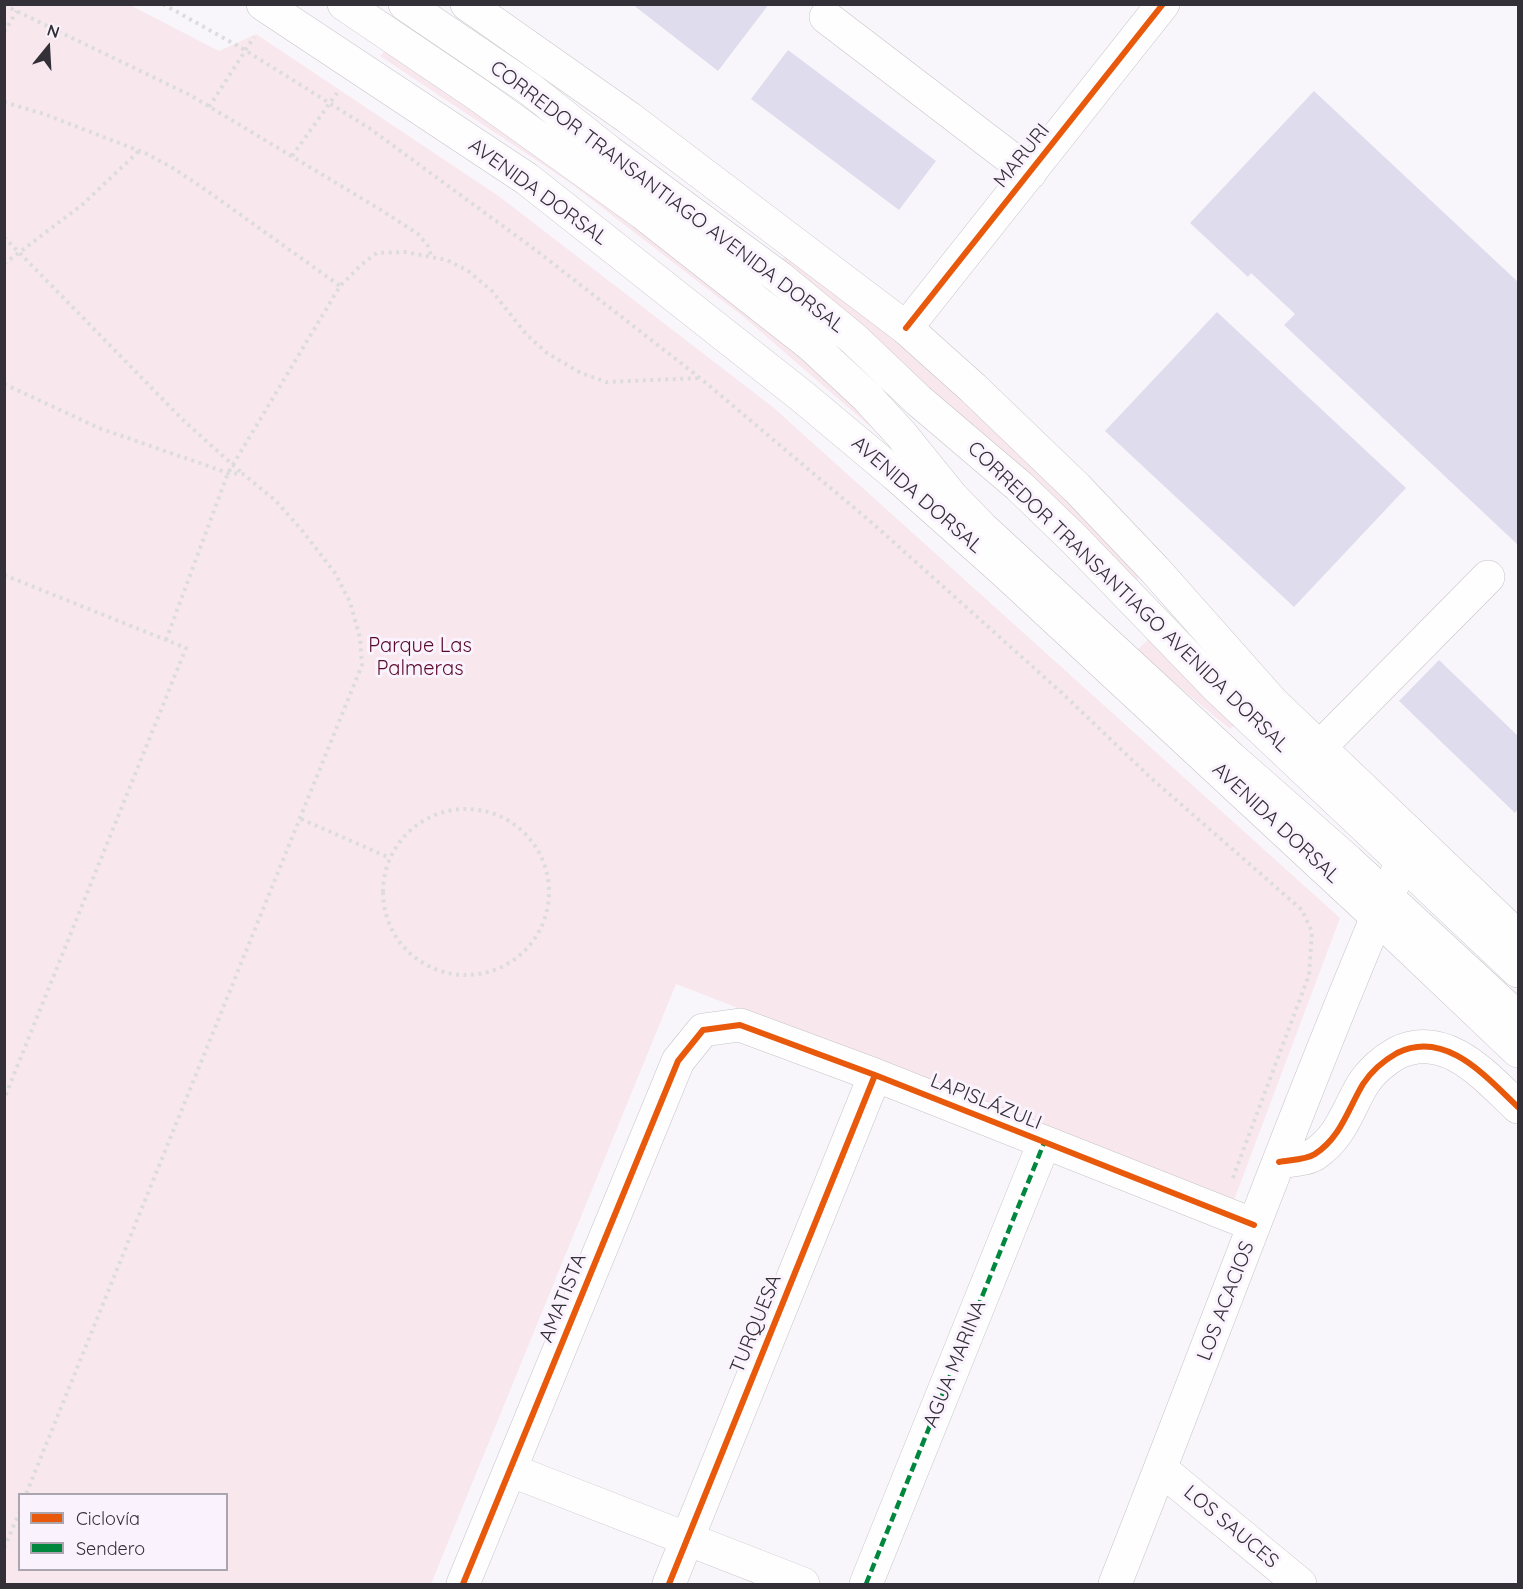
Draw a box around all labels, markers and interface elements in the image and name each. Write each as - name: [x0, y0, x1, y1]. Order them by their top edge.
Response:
- north arrow: [18, 18, 78, 78]
- text: N: [45, 20, 62, 42]
- street label: CORREDOR TRANSANTIAGO AVENIDA DORSAL: [485, 56, 849, 338]
- street label: MARURI: [989, 119, 1055, 193]
- street label: AVENIDA DORSAL: [464, 134, 612, 250]
- street label: AVENIDA DORSAL: [847, 432, 987, 558]
- street label: CORREDOR TRANSANTIAGO AVENIDA DORSAL: [962, 436, 1294, 758]
- park label: Parque Las Palmeras: [368, 634, 472, 681]
- street label: AVENIDA DORSAL: [1207, 758, 1345, 888]
- street label: LAPISLÁZULI: [927, 1069, 1045, 1135]
- street label: LOS ACACIOS: [1192, 1238, 1260, 1364]
- street label: AMATISTA: [534, 1250, 592, 1346]
- street label: TURQUESA: [725, 1271, 787, 1377]
- street label: AGUA MARINA: [919, 1297, 991, 1431]
- street label: LOS SAUCES: [1179, 1480, 1283, 1574]
- legend: [18, 1493, 228, 1571]
- text: Ciclovía: [76, 1507, 140, 1530]
- text: Sendero: [76, 1537, 145, 1560]

